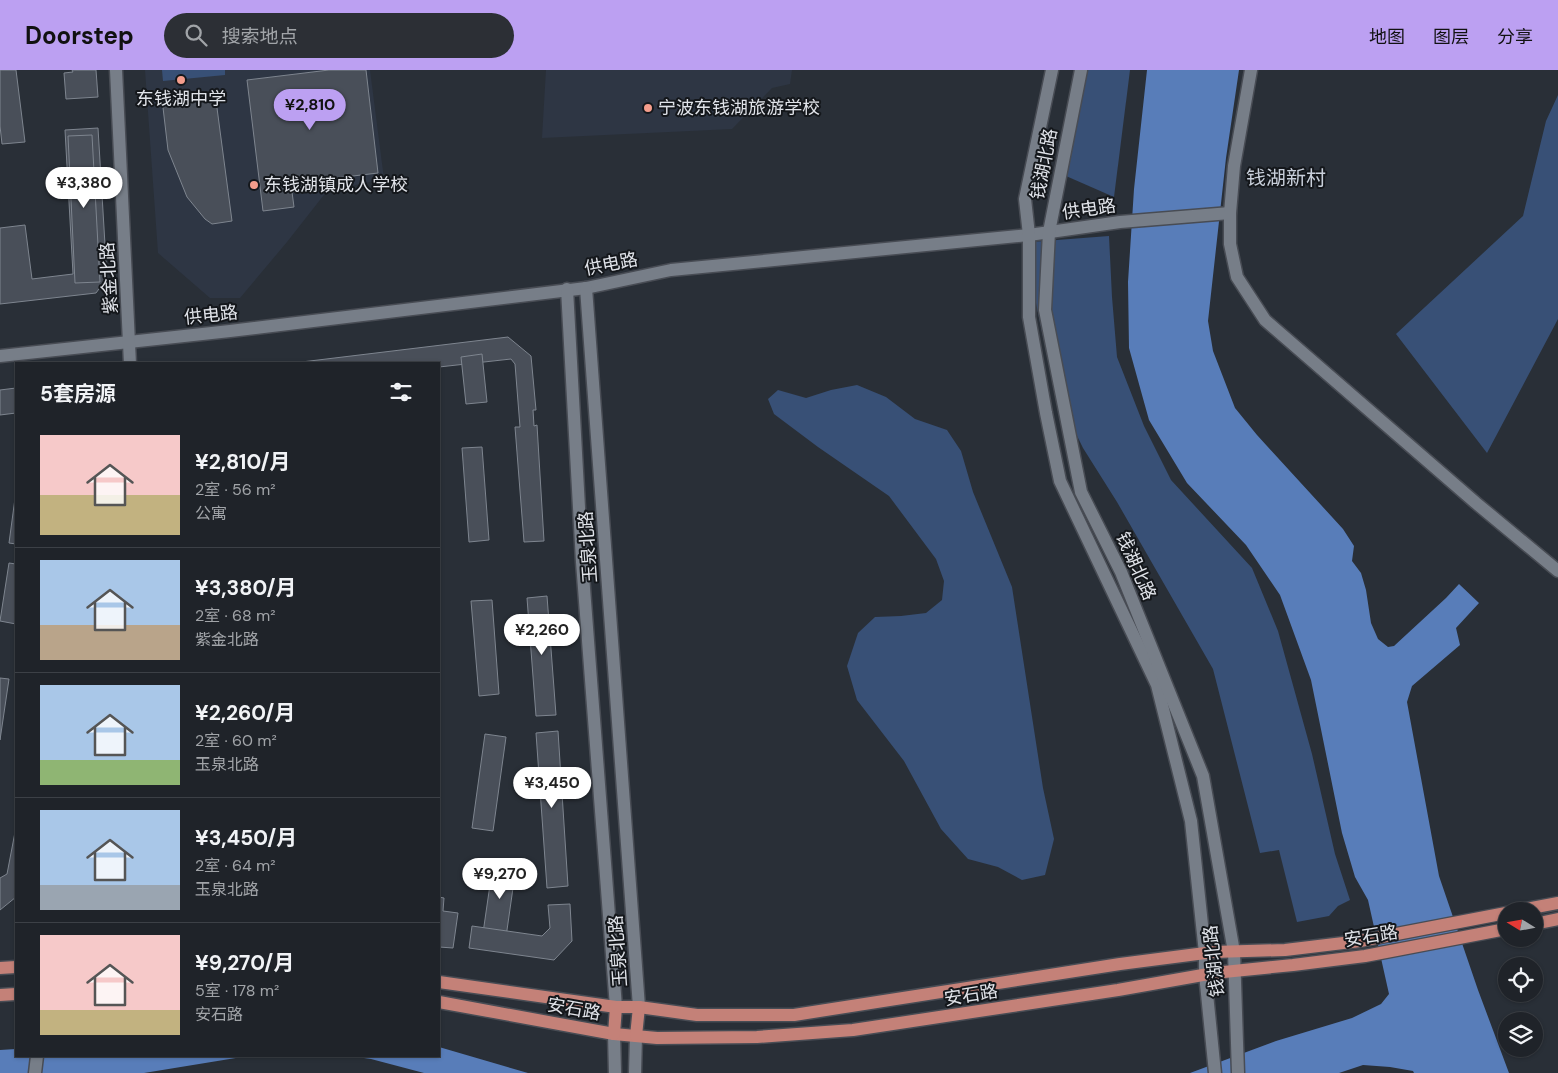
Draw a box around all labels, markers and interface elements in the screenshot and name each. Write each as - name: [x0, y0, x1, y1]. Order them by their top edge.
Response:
- search box: [164, 13, 514, 58]
- text: Doorstep: [25, 20, 134, 51]
- icon: search: [182, 21, 210, 49]
- text: 搜索地点: [222, 24, 298, 49]
- text: 地图: [1369, 25, 1405, 49]
- text: 图层: [1433, 25, 1469, 49]
- text: 分享: [1497, 25, 1533, 49]
- marker: 东钱湖中学: [175, 74, 187, 86]
- place label: 东钱湖中学: [136, 87, 226, 111]
- pin: ¥2,810: [269, 88, 351, 131]
- text: ¥2,810: [285, 94, 335, 115]
- place label: 宁波东钱湖旅游学校: [658, 96, 820, 120]
- marker: 宁波东钱湖旅游学校: [642, 102, 654, 114]
- street label: 钱湖北路: [1025, 126, 1063, 202]
- district label: 钱湖新村: [1246, 165, 1326, 191]
- pin: ¥3,380: [43, 166, 125, 209]
- text: ¥3,380: [56, 172, 112, 193]
- place label: 东钱湖镇成人学校: [264, 173, 408, 197]
- marker: 东钱湖镇成人学校: [248, 179, 260, 191]
- street label: 供电路: [1061, 193, 1117, 225]
- street label: 紫金北路: [95, 241, 123, 315]
- street label: 供电路: [582, 247, 640, 281]
- street label: 供电路: [183, 300, 239, 330]
- icon: filters: [387, 378, 415, 406]
- text: 5套房源: [40, 380, 116, 408]
- text: ¥2,810/月: [195, 448, 290, 476]
- icon: home: [80, 455, 140, 515]
- text: 2室 · 56 m²: [195, 479, 276, 500]
- text: 公寓: [195, 503, 227, 524]
- street label: 玉泉北路: [574, 510, 602, 584]
- street label: 钱湖北路: [1110, 528, 1162, 604]
- text: ¥3,380/月: [195, 574, 296, 602]
- icon: home: [80, 580, 140, 640]
- text: 2室 · 68 m²: [195, 605, 275, 626]
- pin: ¥2,260: [501, 614, 583, 656]
- text: ¥2,260: [515, 619, 569, 640]
- text: 紫金北路: [195, 629, 259, 650]
- text: ¥2,260/月: [195, 699, 295, 727]
- icon: home: [80, 705, 140, 765]
- text: 2室 · 60 m²: [195, 730, 277, 751]
- text: 玉泉北路: [195, 754, 259, 775]
- pin: ¥3,450: [511, 766, 593, 809]
- text: ¥3,450: [524, 772, 580, 793]
- text: ¥3,450/月: [195, 824, 297, 852]
- icon: home: [80, 830, 140, 890]
- text: 2室 · 64 m²: [195, 855, 275, 876]
- pin: ¥9,270: [459, 858, 541, 900]
- text: ¥9,270: [473, 863, 527, 884]
- text: 玉泉北路: [195, 879, 259, 900]
- north arrow: [1498, 902, 1542, 948]
- map controls: [1498, 902, 1543, 1057]
- street label: 玉泉北路: [604, 914, 632, 988]
- street label: 安石路: [1342, 920, 1400, 952]
- street label: 钱湖北路: [1198, 924, 1230, 998]
- text: ¥9,270/月: [195, 949, 294, 977]
- icon: home: [80, 955, 140, 1015]
- button: locate: [1498, 957, 1543, 1002]
- street label: 安石路: [942, 979, 1000, 1011]
- text: 5室 · 178 m²: [195, 980, 279, 1001]
- street label: 安石路: [545, 992, 603, 1026]
- text: 安石路: [195, 1004, 243, 1025]
- button: layers: [1498, 1012, 1543, 1057]

